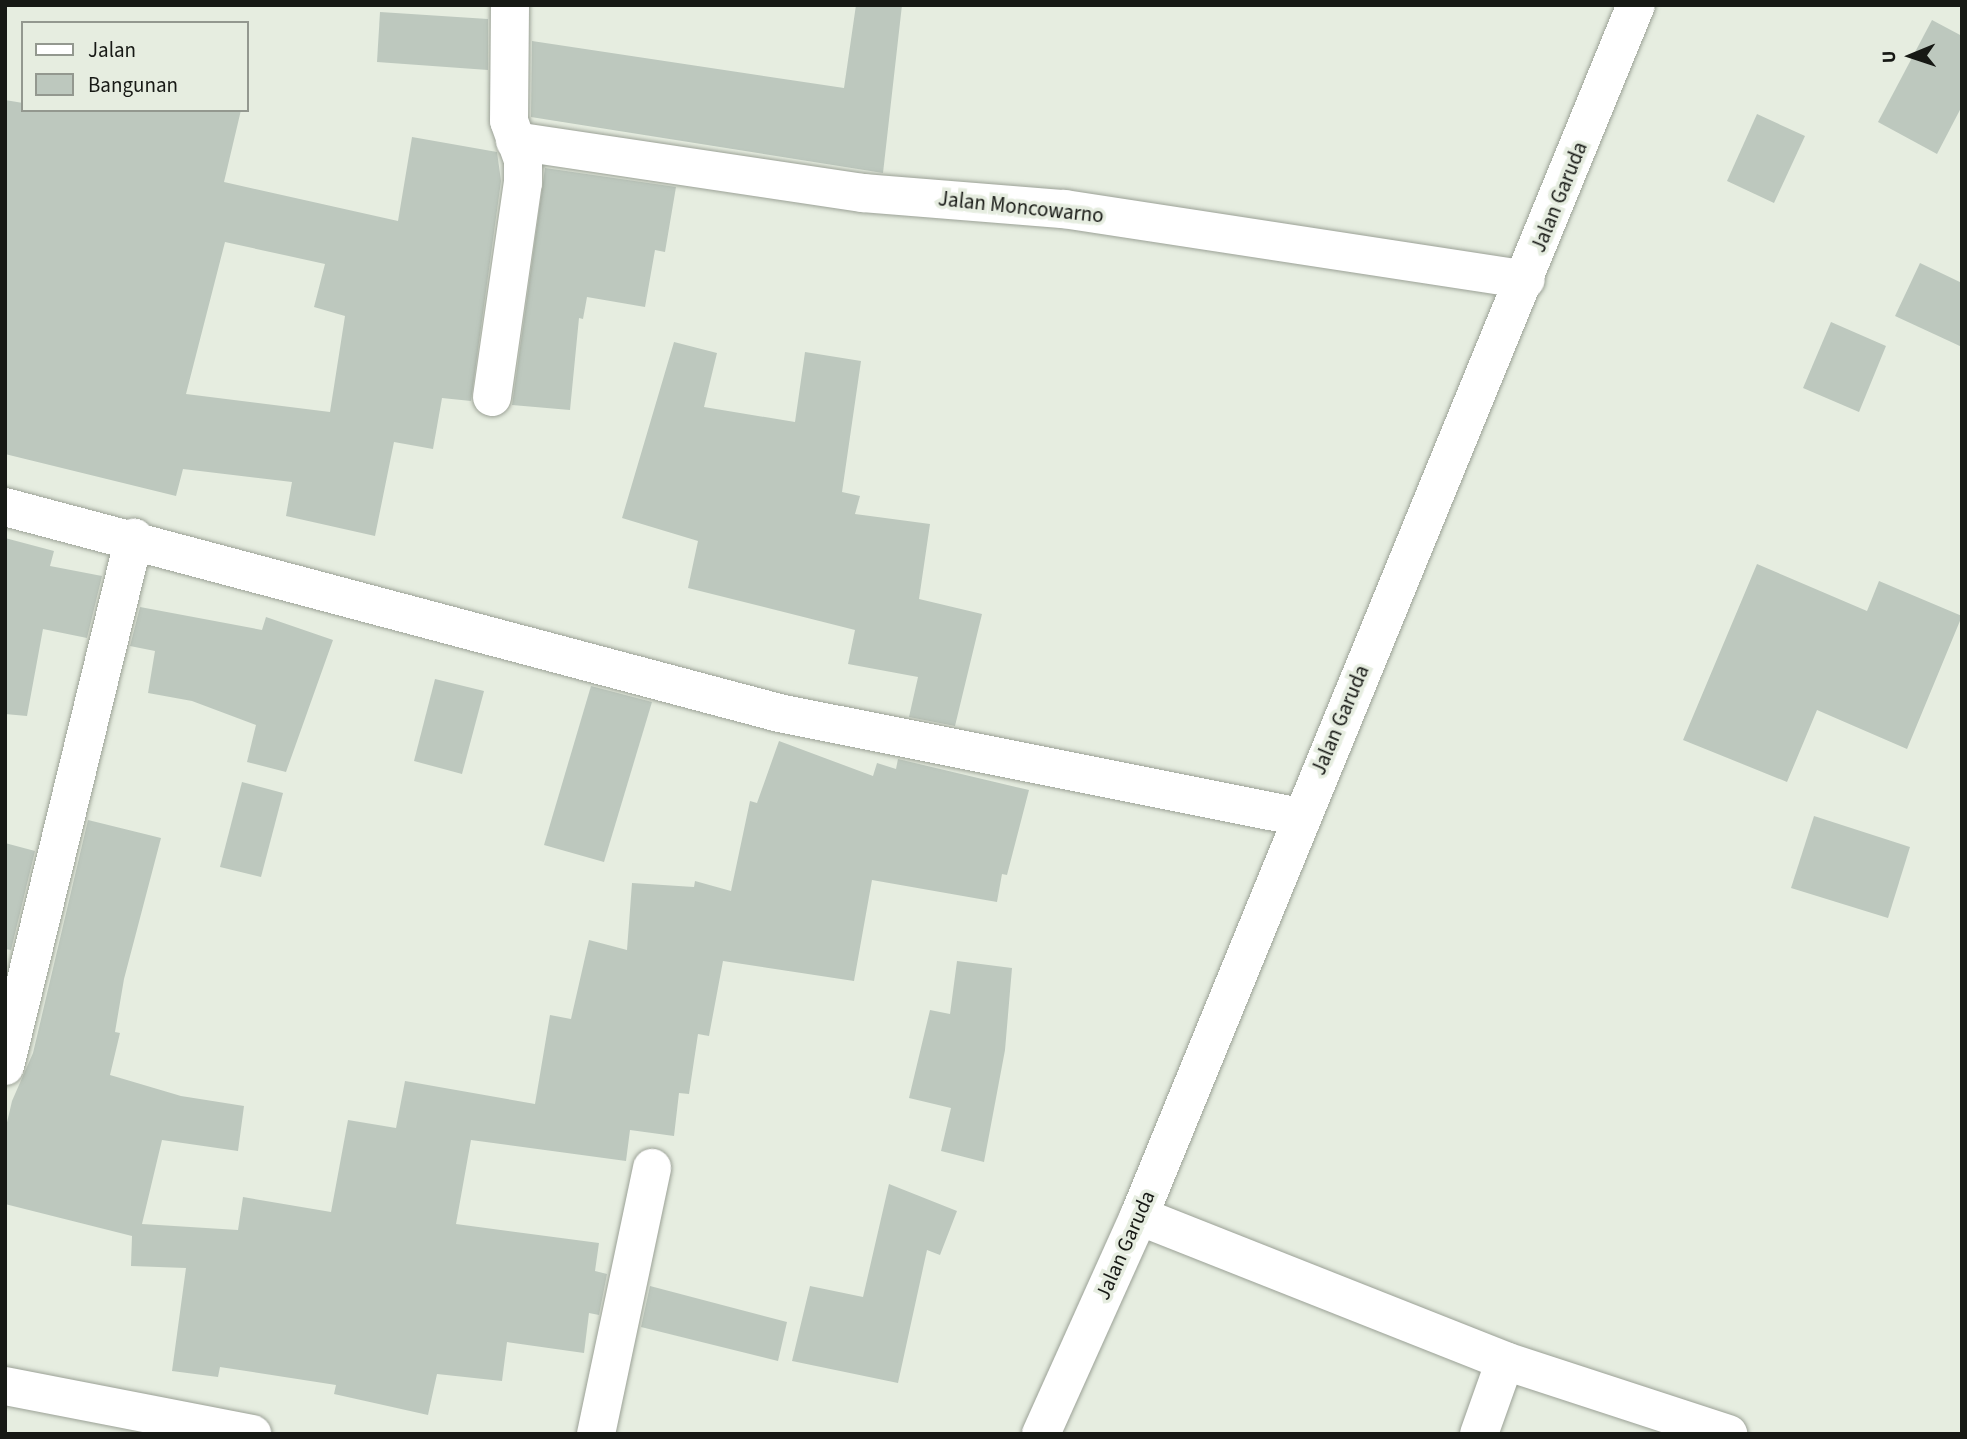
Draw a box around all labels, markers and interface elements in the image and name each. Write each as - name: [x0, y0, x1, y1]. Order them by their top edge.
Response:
- legend: [21, 21, 248, 112]
- north arrow: [1876, 21, 1946, 91]
- text: Jalan: [88, 35, 136, 65]
- text: U: [1876, 50, 1903, 64]
- text: Bangunan: [88, 70, 178, 100]
- street label: Jalan Garuda: [1525, 138, 1593, 256]
- street label: Jalan Moncowarno: [937, 186, 1105, 228]
- street label: Jalan Garuda: [1306, 661, 1374, 779]
- street label: Jalan Garuda: [1090, 1187, 1160, 1303]

